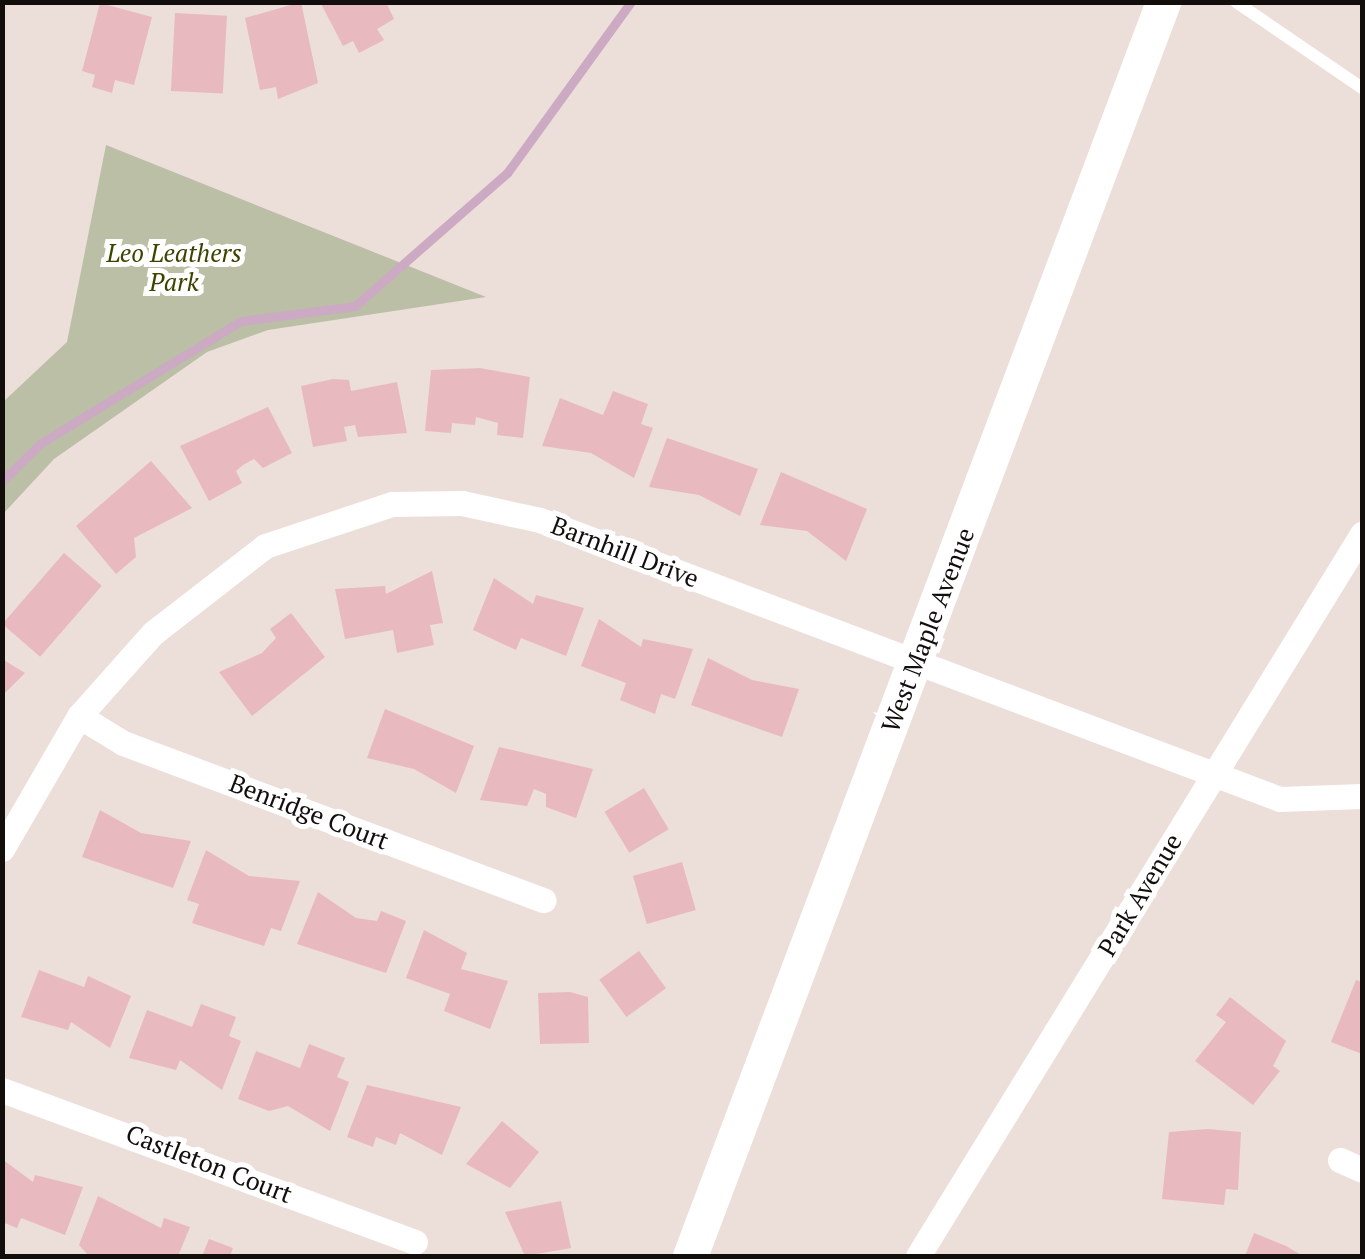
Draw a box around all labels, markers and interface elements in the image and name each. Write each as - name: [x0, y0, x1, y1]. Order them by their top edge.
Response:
- park label: Leo Leathers Park: [106, 239, 242, 298]
- street label: Barnhill Drive: [547, 510, 703, 594]
- street label: West Maple Avenue: [875, 523, 981, 737]
- street label: Benridge Court: [225, 768, 393, 856]
- street label: Park Avenue: [1092, 828, 1188, 962]
- street label: Castleton Court: [122, 1119, 296, 1209]

